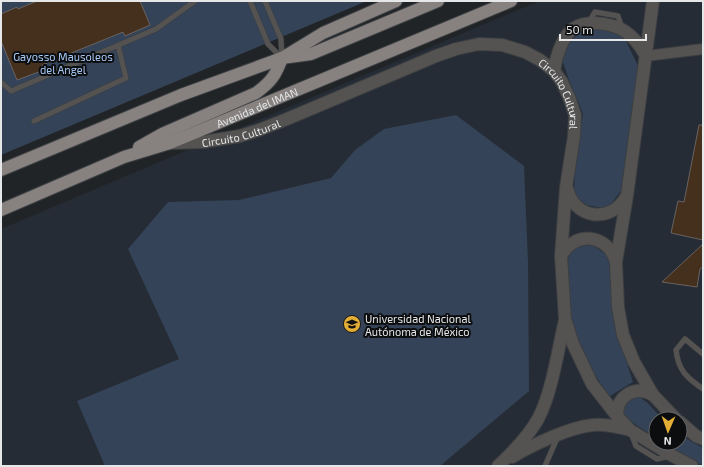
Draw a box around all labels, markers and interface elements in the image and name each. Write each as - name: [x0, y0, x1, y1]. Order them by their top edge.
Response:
- scale bar: [560, 16, 646, 42]
- text: 50 m: [566, 22, 593, 36]
- park label: Gayosso Mausoleos del Angel: [13, 50, 113, 76]
- street label: Circuito Cultural: [536, 55, 581, 130]
- street label: Avenida del IMAN: [214, 84, 299, 130]
- street label: Circuito Cultural: [201, 116, 282, 149]
- place label: Universidad Nacional Autónoma de México: [365, 312, 472, 338]
- school or university icon: Universidad Nacional Autónoma de México: [342, 314, 362, 334]
- north arrow: [648, 411, 688, 451]
- text: N: [663, 435, 672, 448]

